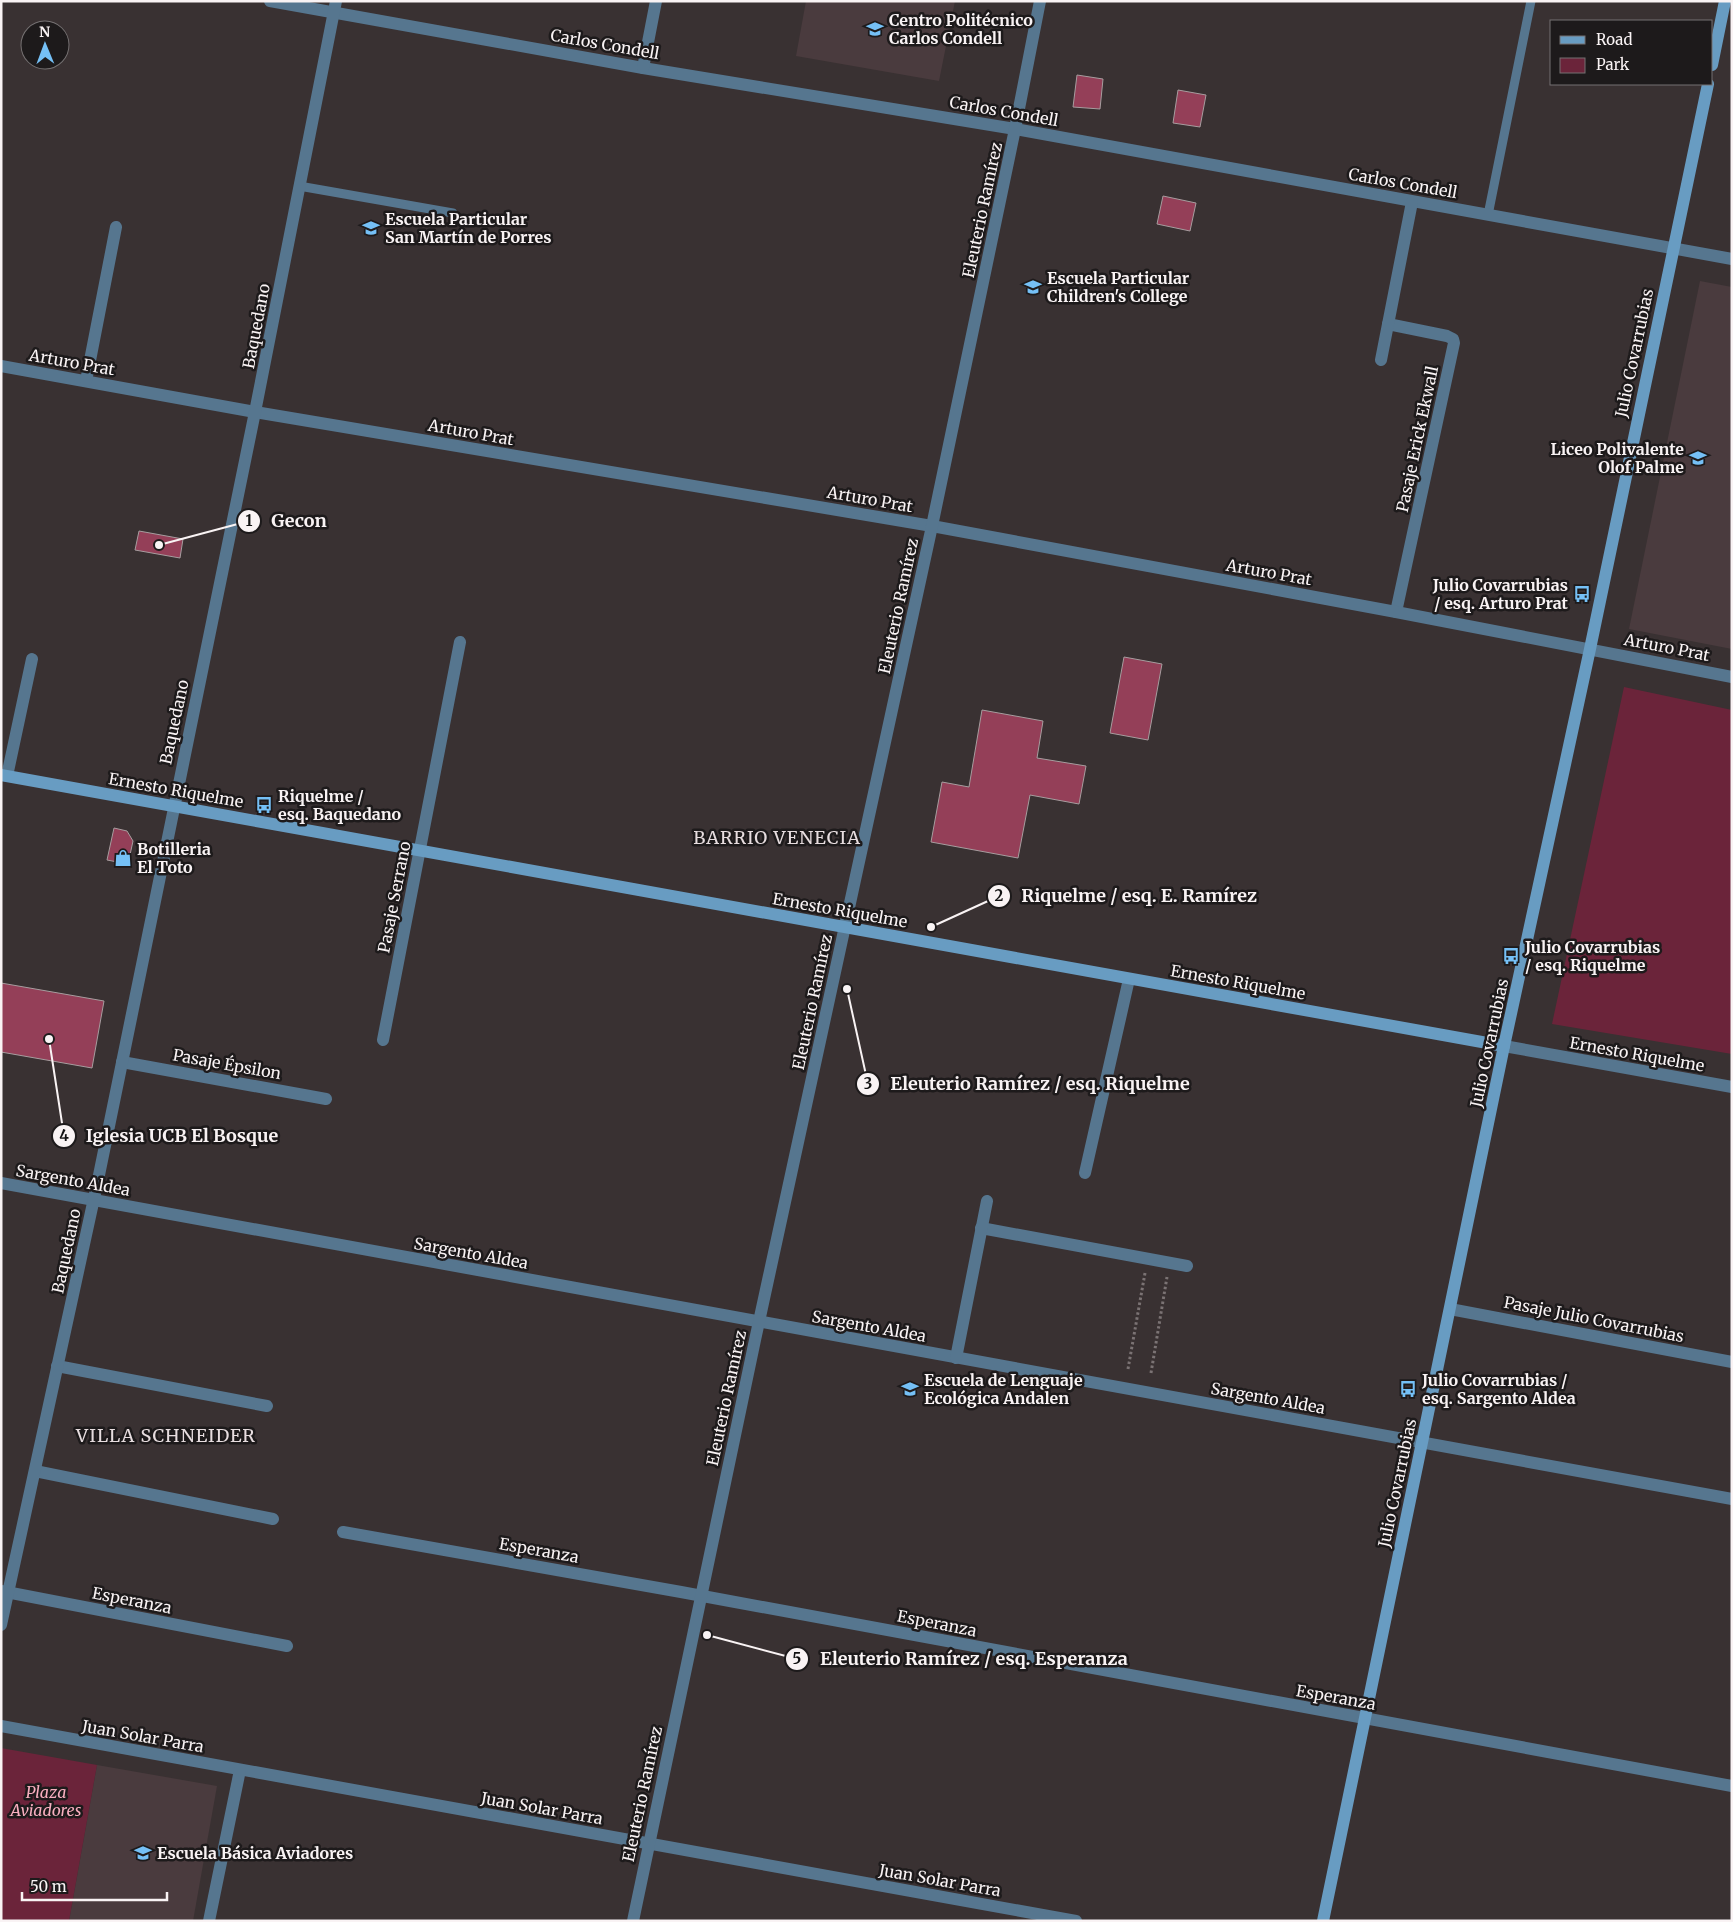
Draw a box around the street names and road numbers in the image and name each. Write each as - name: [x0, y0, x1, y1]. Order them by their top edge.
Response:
- street label: Carlos Condell: [549, 25, 661, 63]
- street label: Carlos Condell: [948, 92, 1060, 130]
- street label: Eleuterio Ramírez: [958, 140, 1006, 280]
- street label: Carlos Condell: [1347, 164, 1459, 202]
- street label: Baquedano: [238, 282, 274, 370]
- street label: Julio Covarrubias: [1610, 287, 1657, 420]
- street label: Arturo Prat: [27, 344, 117, 379]
- street label: Pasaje Erick Ekwall: [1392, 364, 1442, 514]
- street label: Arturo Prat: [426, 414, 516, 449]
- street label: Arturo Prat: [825, 481, 915, 516]
- street label: Eleuterio Ramírez: [874, 536, 922, 676]
- street label: Arturo Prat: [1224, 554, 1314, 589]
- street label: Arturo Prat: [1622, 629, 1712, 665]
- street label: Baquedano: [155, 678, 193, 766]
- street label: Ernesto Riquelme: [107, 768, 245, 812]
- street label: Pasaje Serrano: [373, 840, 415, 954]
- street label: Ernesto Riquelme: [771, 888, 909, 932]
- street label: Eleuterio Ramírez: [788, 932, 836, 1072]
- street label: Ernesto Riquelme: [1169, 960, 1307, 1004]
- street label: Julio Covarrubias: [1465, 977, 1512, 1110]
- street label: Ernesto Riquelme: [1568, 1032, 1706, 1076]
- street label: Pasaje Épsilon: [171, 1045, 283, 1083]
- street label: Sargento Aldea: [14, 1160, 132, 1200]
- street label: Baquedano: [47, 1207, 85, 1295]
- street label: Sargento Aldea: [412, 1233, 530, 1273]
- street label: Pasaje Julio Covarrubias: [1502, 1292, 1686, 1346]
- street label: Sargento Aldea: [810, 1306, 928, 1346]
- street label: Eleuterio Ramírez: [702, 1328, 750, 1468]
- street label: Sargento Aldea: [1209, 1378, 1327, 1418]
- street label: Julio Covarrubias: [1373, 1417, 1420, 1550]
- street label: Esperanza: [498, 1533, 581, 1567]
- street label: Esperanza: [91, 1582, 174, 1618]
- street label: Esperanza: [896, 1605, 979, 1641]
- street label: Esperanza: [1295, 1680, 1378, 1714]
- street label: Juan Solar Parra: [80, 1715, 206, 1757]
- street label: Eleuterio Ramírez: [618, 1724, 666, 1864]
- street label: Juan Solar Parra: [479, 1787, 605, 1829]
- street label: Juan Solar Parra: [877, 1859, 1003, 1901]

